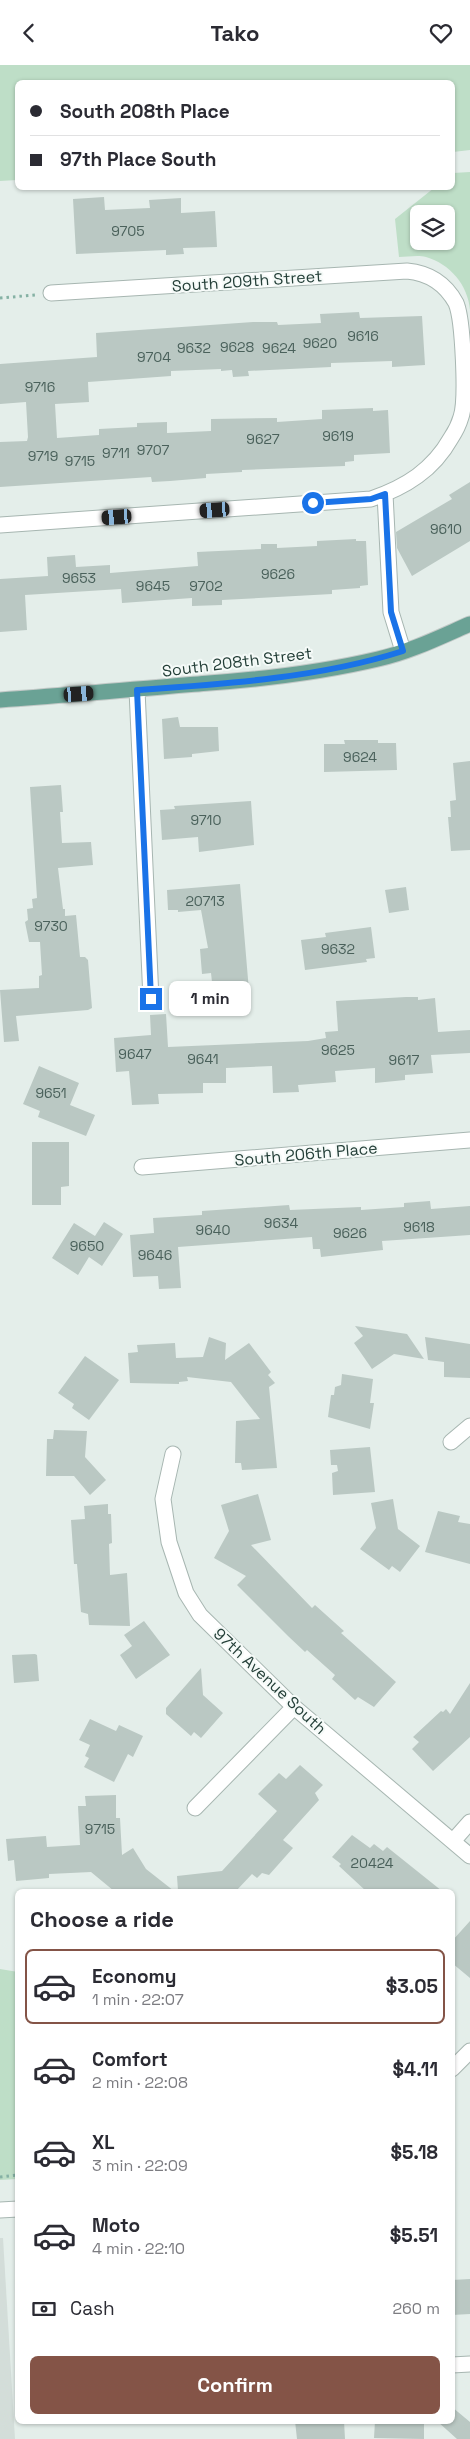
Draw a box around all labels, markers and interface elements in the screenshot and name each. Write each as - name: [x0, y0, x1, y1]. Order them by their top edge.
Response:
- icon: back: [15, 19, 43, 47]
- text: Tako: [211, 19, 259, 47]
- icon: heart: [427, 19, 455, 47]
- text: South 208th Place: [60, 99, 230, 124]
- text: 97th Place South: [60, 147, 217, 172]
- map controls: [410, 205, 455, 250]
- button: layers: [410, 205, 455, 250]
- house number: 9705: [111, 222, 145, 240]
- street label: South 209th Street: [171, 265, 323, 297]
- house number: 9616: [347, 327, 379, 345]
- house number: 9620: [303, 334, 337, 352]
- house number: 9628: [220, 338, 254, 356]
- house number: 9632: [177, 339, 211, 357]
- house number: 9624: [262, 339, 296, 357]
- house number: 9704: [137, 348, 171, 366]
- house number: 9716: [25, 378, 55, 396]
- house number: 9619: [322, 427, 354, 445]
- house number: 9627: [246, 430, 280, 448]
- house number: 9707: [137, 441, 169, 459]
- house number: 9711: [102, 444, 130, 462]
- house number: 9719: [28, 447, 58, 465]
- house number: 9715: [65, 452, 95, 470]
- route start: [302, 492, 324, 514]
- car: [199, 501, 230, 519]
- car: [101, 508, 132, 526]
- house number: 9610: [430, 520, 462, 538]
- house number: 9626: [261, 565, 295, 583]
- house number: 9653: [62, 569, 96, 587]
- house number: 9645: [136, 577, 170, 595]
- house number: 9702: [189, 577, 223, 595]
- street label: South 208th Street: [161, 642, 313, 682]
- car: [63, 685, 94, 703]
- house number: 9624: [343, 748, 377, 766]
- house number: 9710: [191, 811, 221, 829]
- house number: 20713: [185, 892, 225, 910]
- house number: 9730: [34, 917, 68, 935]
- house number: 9632: [321, 940, 355, 958]
- callout: 1 min: [168, 981, 251, 1017]
- route end: [140, 988, 162, 1010]
- text: 1 min: [190, 988, 230, 1009]
- house number: 9625: [321, 1041, 355, 1059]
- house number: 9647: [118, 1045, 152, 1063]
- house number: 9641: [187, 1050, 219, 1068]
- house number: 9617: [389, 1051, 420, 1069]
- house number: 9651: [35, 1084, 67, 1102]
- street label: South 206th Place: [234, 1137, 378, 1171]
- house number: 9634: [264, 1214, 298, 1232]
- house number: 9618: [403, 1218, 435, 1236]
- house number: 9640: [196, 1221, 230, 1239]
- house number: 9626: [333, 1224, 367, 1242]
- house number: 9650: [70, 1237, 104, 1255]
- house number: 9646: [138, 1246, 172, 1264]
- street label: 97th Avenue South: [209, 1623, 331, 1739]
- house number: 9715: [85, 1820, 115, 1838]
- house number: 20424: [351, 1854, 394, 1872]
- text: Choose a ride: [30, 1905, 174, 1933]
- icon: car: [32, 1964, 77, 2009]
- text: Economy: [92, 1964, 176, 1989]
- text: $3.05: [386, 1974, 438, 1999]
- text: 1 min · 22:07: [92, 1989, 184, 2010]
- icon: car: [32, 2047, 77, 2092]
- text: Comfort: [92, 2047, 168, 2072]
- text: $4.11: [393, 2057, 438, 2082]
- text: 2 min · 22:08: [92, 2072, 188, 2093]
- icon: car: [32, 2130, 77, 2175]
- text: XL: [92, 2130, 115, 2155]
- text: $5.18: [390, 2140, 438, 2165]
- text: 3 min · 22:09: [92, 2155, 188, 2176]
- icon: car: [32, 2213, 77, 2258]
- text: Moto: [92, 2213, 140, 2238]
- text: $5.51: [390, 2223, 438, 2248]
- text: 4 min · 22:10: [92, 2238, 185, 2259]
- icon: cash: [30, 2295, 58, 2323]
- text: Cash: [70, 2296, 115, 2321]
- text: 260 m: [392, 2298, 440, 2319]
- button: Confirm: [30, 2356, 440, 2414]

